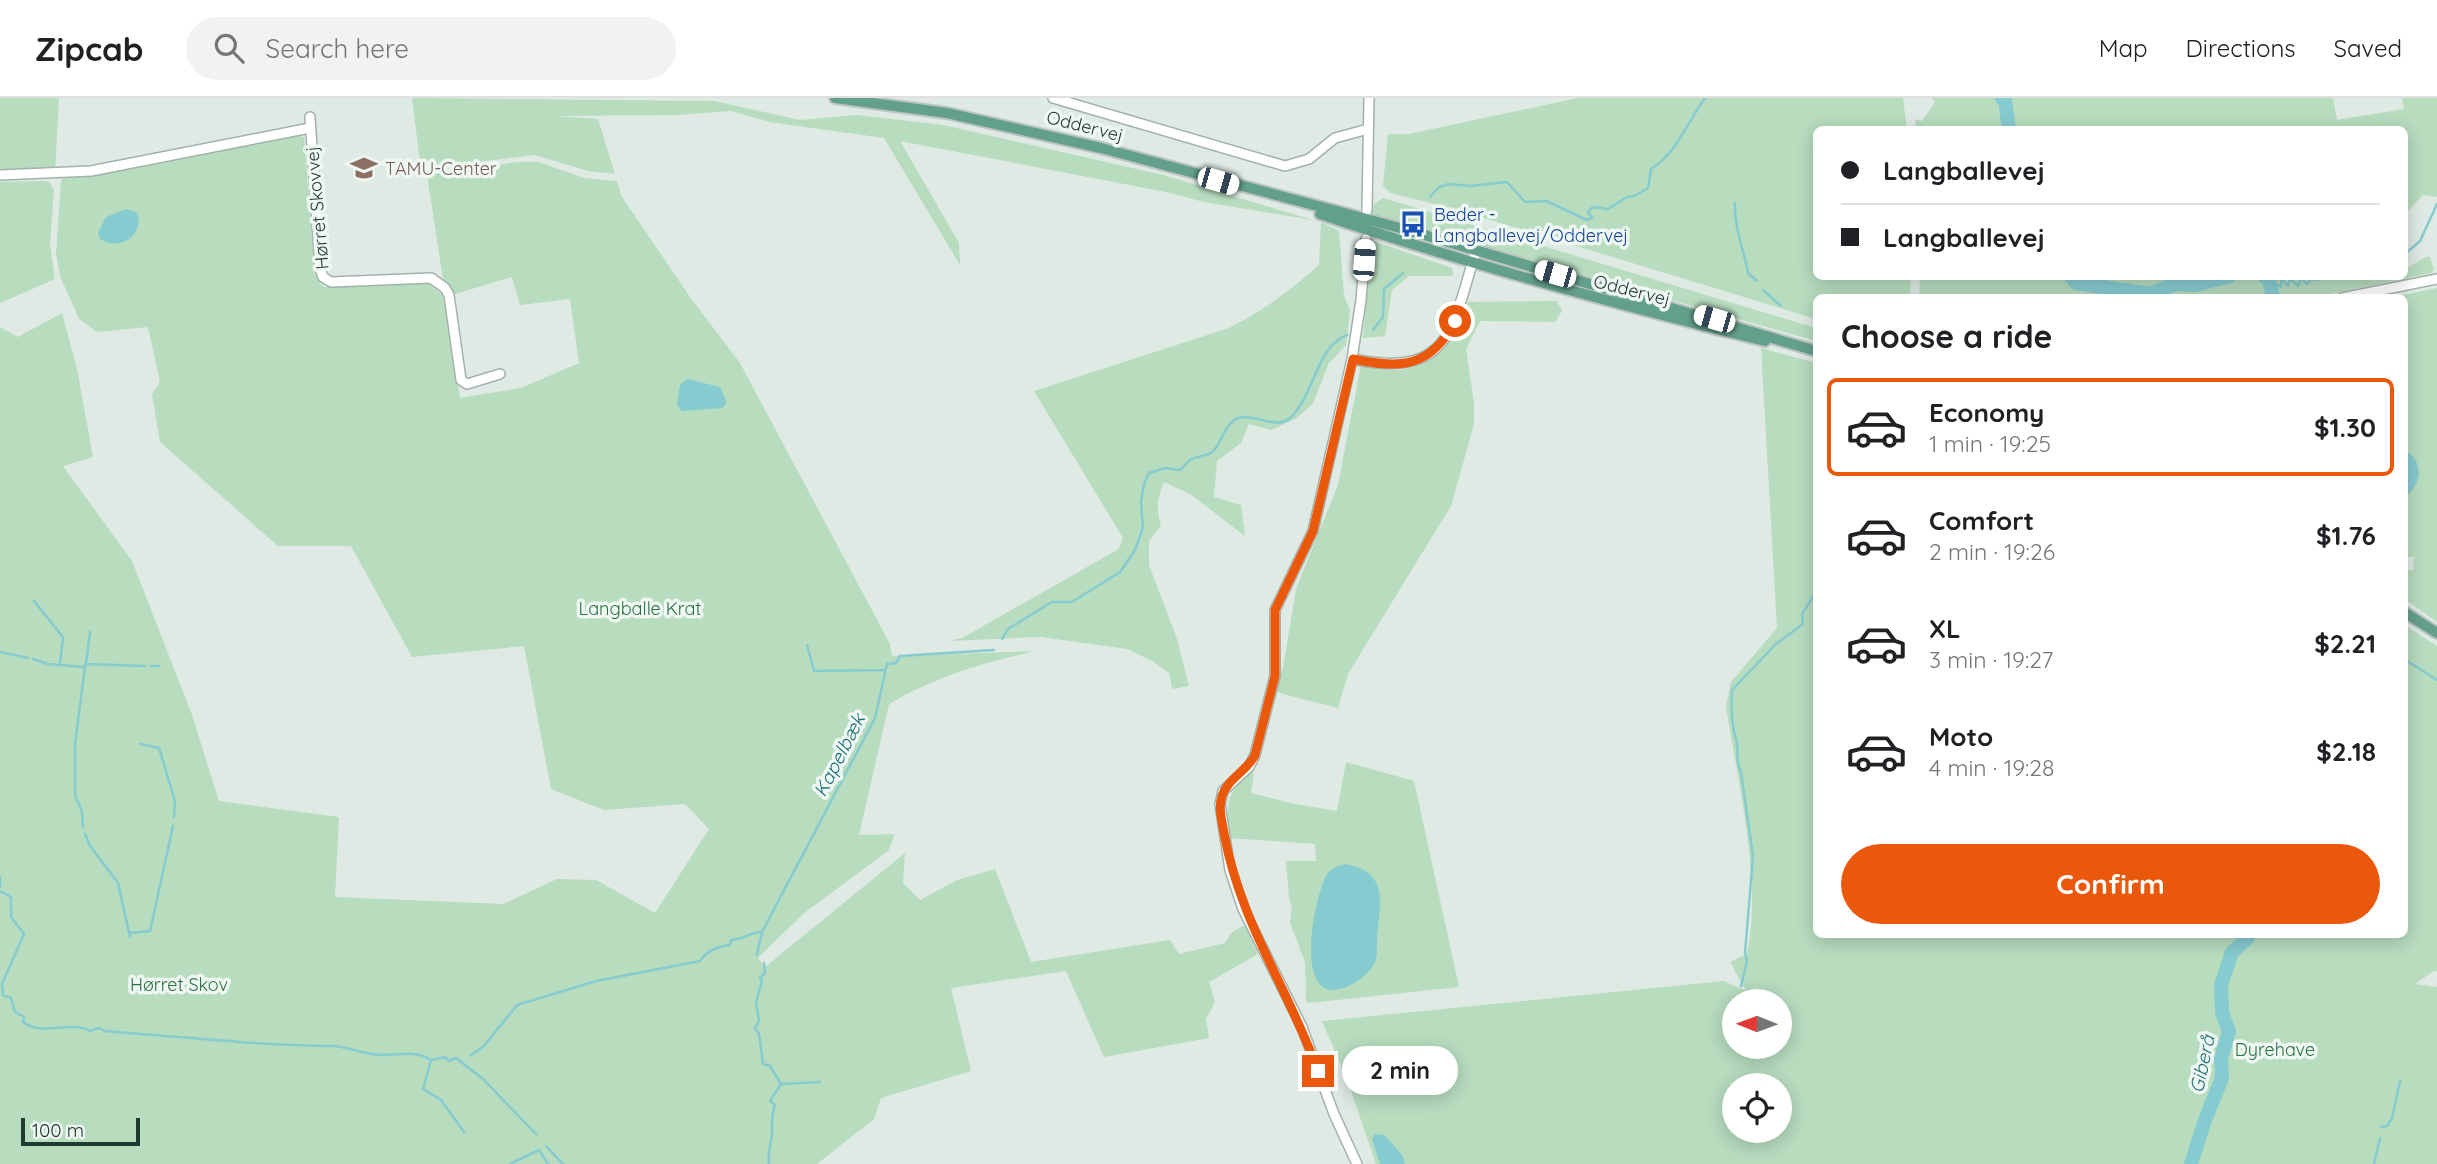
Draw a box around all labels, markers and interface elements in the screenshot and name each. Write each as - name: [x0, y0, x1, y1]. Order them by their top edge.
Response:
- search box: [186, 17, 676, 80]
- text: Zipcab: [35, 28, 144, 69]
- icon: search: [210, 29, 248, 67]
- text: Search here: [266, 32, 409, 65]
- text: Map: [2099, 33, 2148, 63]
- text: Directions: [2186, 33, 2296, 63]
- text: Saved: [2334, 33, 2402, 63]
- street label: Oddervej: [1044, 105, 1126, 147]
- street label: Hørret Skovvej: [300, 145, 334, 271]
- school or university icon: TAMU-Center: [349, 153, 379, 183]
- text: Langballevej: [1883, 154, 2045, 187]
- place label: TAMU-Center: [385, 157, 497, 180]
- car: [1195, 165, 1242, 197]
- place label: Beder - Langballevej/Oddervej: [1434, 203, 1628, 247]
- bus stop icon: Beder - Langballevej/Oddervej: [1398, 209, 1428, 239]
- text: Langballevej: [1883, 221, 2045, 254]
- car: [1353, 238, 1376, 282]
- car: [1532, 258, 1579, 290]
- street label: Oddervej: [1591, 269, 1673, 311]
- car: [1691, 303, 1738, 335]
- route start: [1439, 305, 1471, 337]
- text: Choose a ride: [1841, 316, 2053, 356]
- icon: car: [1845, 396, 1908, 459]
- text: Economy: [1929, 396, 2044, 429]
- text: $1.30: [2314, 411, 2376, 444]
- text: 1 min · 19:25: [1929, 429, 2051, 458]
- icon: car: [1845, 504, 1908, 567]
- text: Comfort: [1929, 504, 2034, 537]
- text: $1.76: [2316, 519, 2376, 552]
- text: 2 min · 19:26: [1929, 537, 2055, 566]
- park label: Langballe Krat: [579, 597, 701, 620]
- icon: car: [1845, 612, 1908, 675]
- text: XL: [1929, 612, 1961, 645]
- text: $2.21: [2314, 627, 2376, 660]
- text: 3 min · 19:27: [1929, 645, 2053, 674]
- water label: Kapelbæk: [808, 708, 871, 800]
- icon: car: [1845, 720, 1908, 783]
- text: Moto: [1929, 720, 1993, 753]
- text: $2.18: [2316, 735, 2376, 768]
- text: 4 min · 19:28: [1929, 753, 2054, 782]
- button: Confirm: [1841, 844, 2380, 924]
- park label: Hørret Skov: [130, 973, 228, 996]
- north arrow: [1722, 989, 1792, 1059]
- map controls: [1722, 989, 1792, 1143]
- water label: Giberå: [2184, 1032, 2220, 1095]
- park label: Dyrehave: [2235, 1038, 2315, 1061]
- callout: 2 min: [1342, 1046, 1458, 1096]
- route end: [1302, 1055, 1334, 1087]
- text: 2 min: [1370, 1056, 1430, 1085]
- button: locate: [1722, 1073, 1792, 1143]
- scale bar: [21, 1115, 140, 1147]
- text: 100 m: [32, 1118, 84, 1142]

